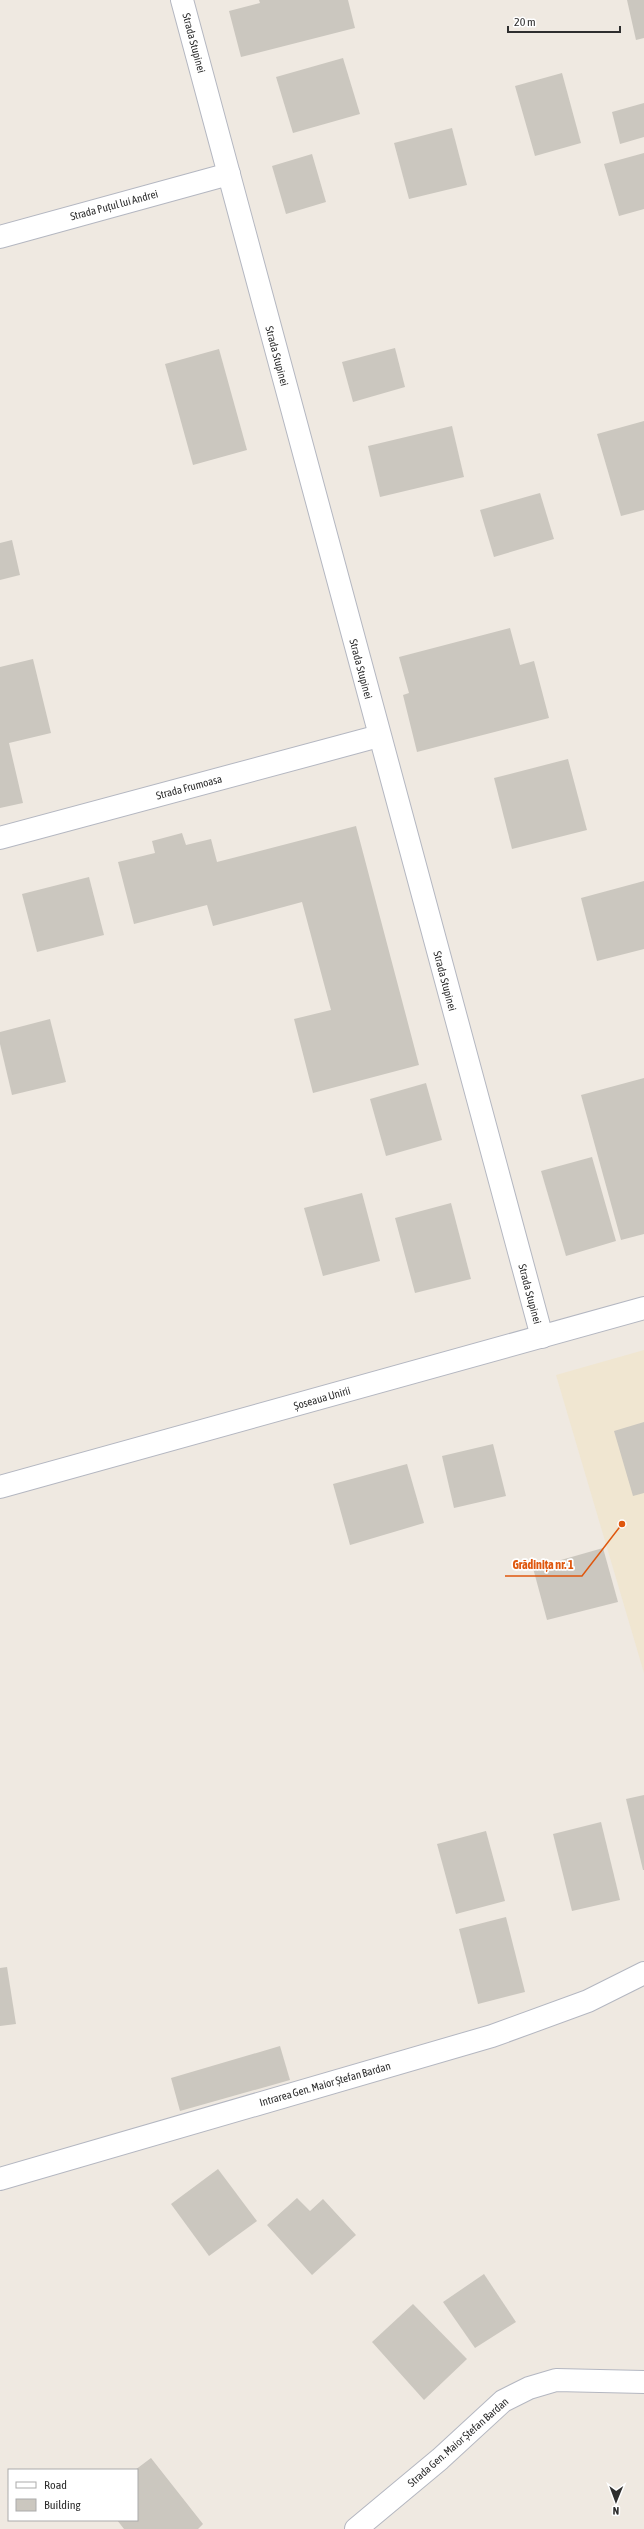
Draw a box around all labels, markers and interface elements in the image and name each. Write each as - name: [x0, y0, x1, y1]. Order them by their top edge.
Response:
- scale bar: [508, 8, 620, 34]
- street label: Strada Stupinei: [180, 12, 208, 74]
- text: 20 m: [514, 15, 536, 29]
- street label: Strada Puțul lui Andrei: [69, 188, 159, 222]
- street label: Strada Stupinei: [263, 325, 291, 387]
- street label: Strada Stupinei: [347, 638, 375, 700]
- street label: Strada Frumoasa: [155, 772, 223, 802]
- street label: Strada Stupinei: [431, 950, 459, 1012]
- street label: Strada Stupinei: [516, 1263, 544, 1325]
- street label: Șoseaua Unirii: [292, 1384, 352, 1412]
- callout: Grădinița nr. 1: [505, 1552, 582, 1576]
- text: Grădinița nr. 1: [512, 1558, 574, 1572]
- street label: Intrarea Gen. Maior Ștefan Bardan: [258, 2060, 392, 2108]
- street label: Strada Gen. Maior Ștefan Bardan: [405, 2395, 511, 2489]
- legend: [8, 2469, 138, 2521]
- text: Road: [44, 2478, 67, 2492]
- north arrow: [596, 2481, 636, 2521]
- text: Building: [44, 2498, 82, 2512]
- text: N: [612, 2505, 619, 2517]

